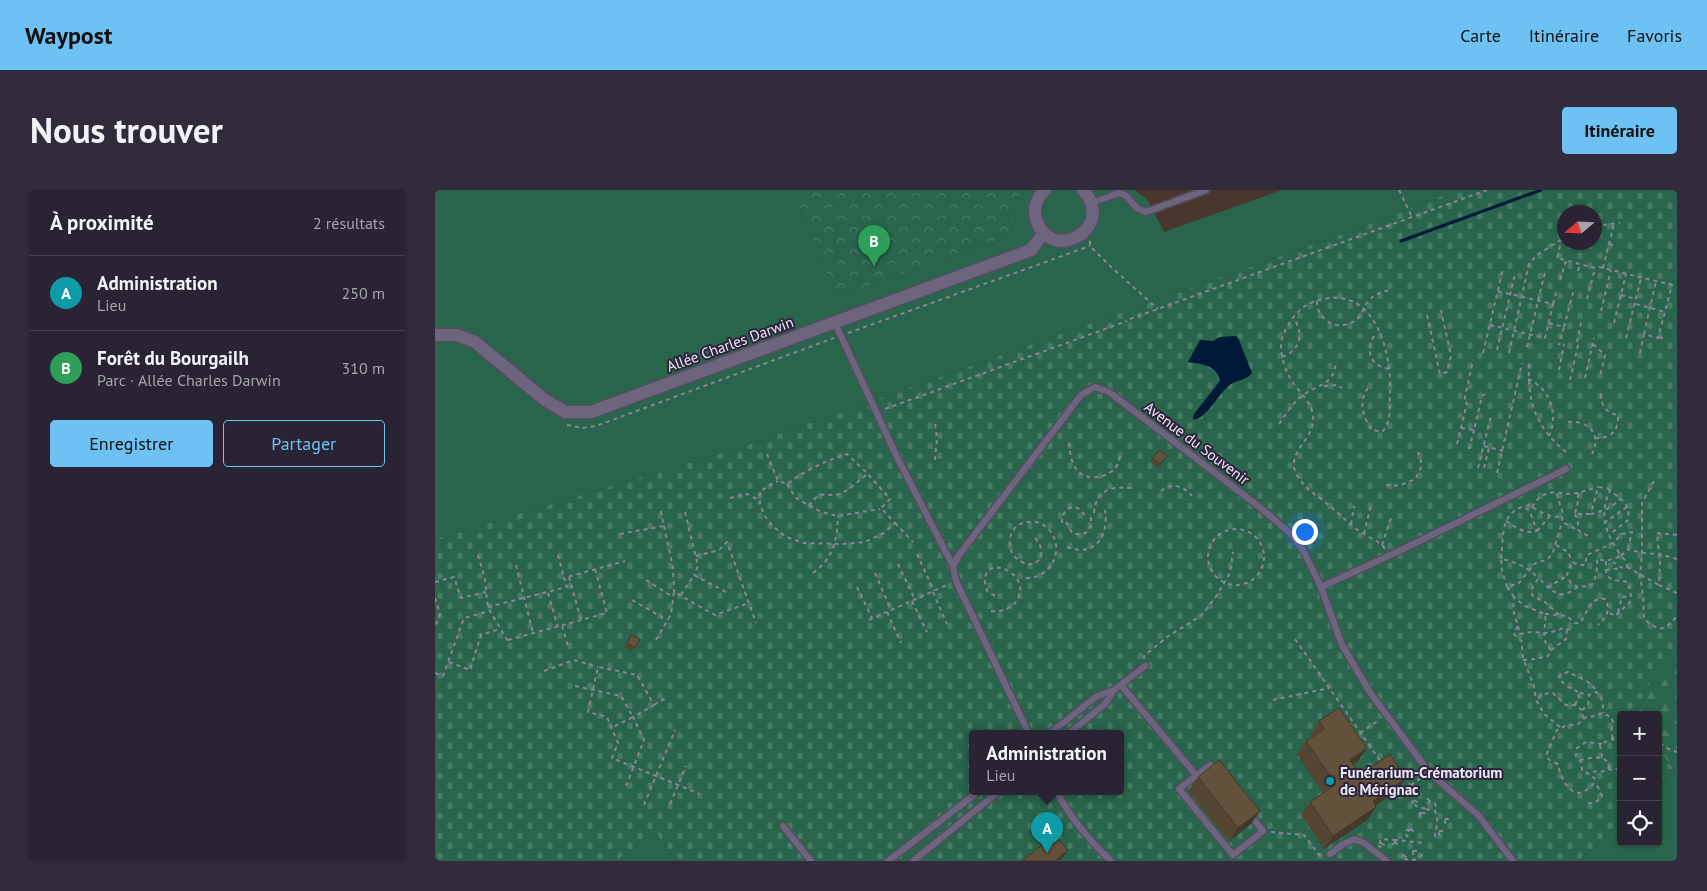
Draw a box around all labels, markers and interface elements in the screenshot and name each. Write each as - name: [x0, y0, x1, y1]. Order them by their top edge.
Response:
- text: Waypost: [25, 20, 112, 51]
- text: Carte: [1460, 24, 1501, 47]
- text: Itinéraire: [1529, 24, 1599, 47]
- text: Favoris: [1627, 24, 1682, 47]
- text: Nous trouver: [30, 107, 223, 153]
- button: Itinéraire: [1562, 107, 1677, 154]
- north arrow: [1557, 205, 1602, 250]
- text: À proximité: [50, 209, 154, 236]
- text: 2 résultats: [313, 213, 385, 233]
- pin: B: [858, 225, 890, 266]
- text: Administration: [97, 271, 218, 295]
- text: A: [61, 283, 71, 303]
- text: 250 m: [342, 283, 385, 303]
- text: Lieu: [97, 295, 126, 315]
- street label: Allée Charles Darwin: [664, 312, 796, 376]
- text: Forêt du Bourgailh: [97, 346, 249, 370]
- text: B: [61, 358, 71, 378]
- text: 310 m: [342, 358, 385, 378]
- text: Parc · Allée Charles Darwin: [97, 370, 281, 390]
- street label: Avenue du Souvenir: [1141, 397, 1253, 489]
- button: Enregistrer: [50, 420, 213, 467]
- button: Partager: [223, 420, 385, 467]
- your location: [1292, 519, 1318, 545]
- map controls: [1617, 711, 1662, 846]
- button: +: [1617, 711, 1662, 756]
- popup: [969, 730, 1124, 795]
- text: Administration: [986, 741, 1107, 765]
- button: −: [1617, 756, 1662, 801]
- place label: Funérarium-Crématorium de Mérignac: [1340, 763, 1502, 799]
- text: Lieu: [986, 765, 1015, 785]
- marker: Funérarium-Crématorium de Mérignac: [1324, 775, 1336, 787]
- button: locate: [1617, 801, 1662, 846]
- pin: A: [1031, 812, 1063, 853]

